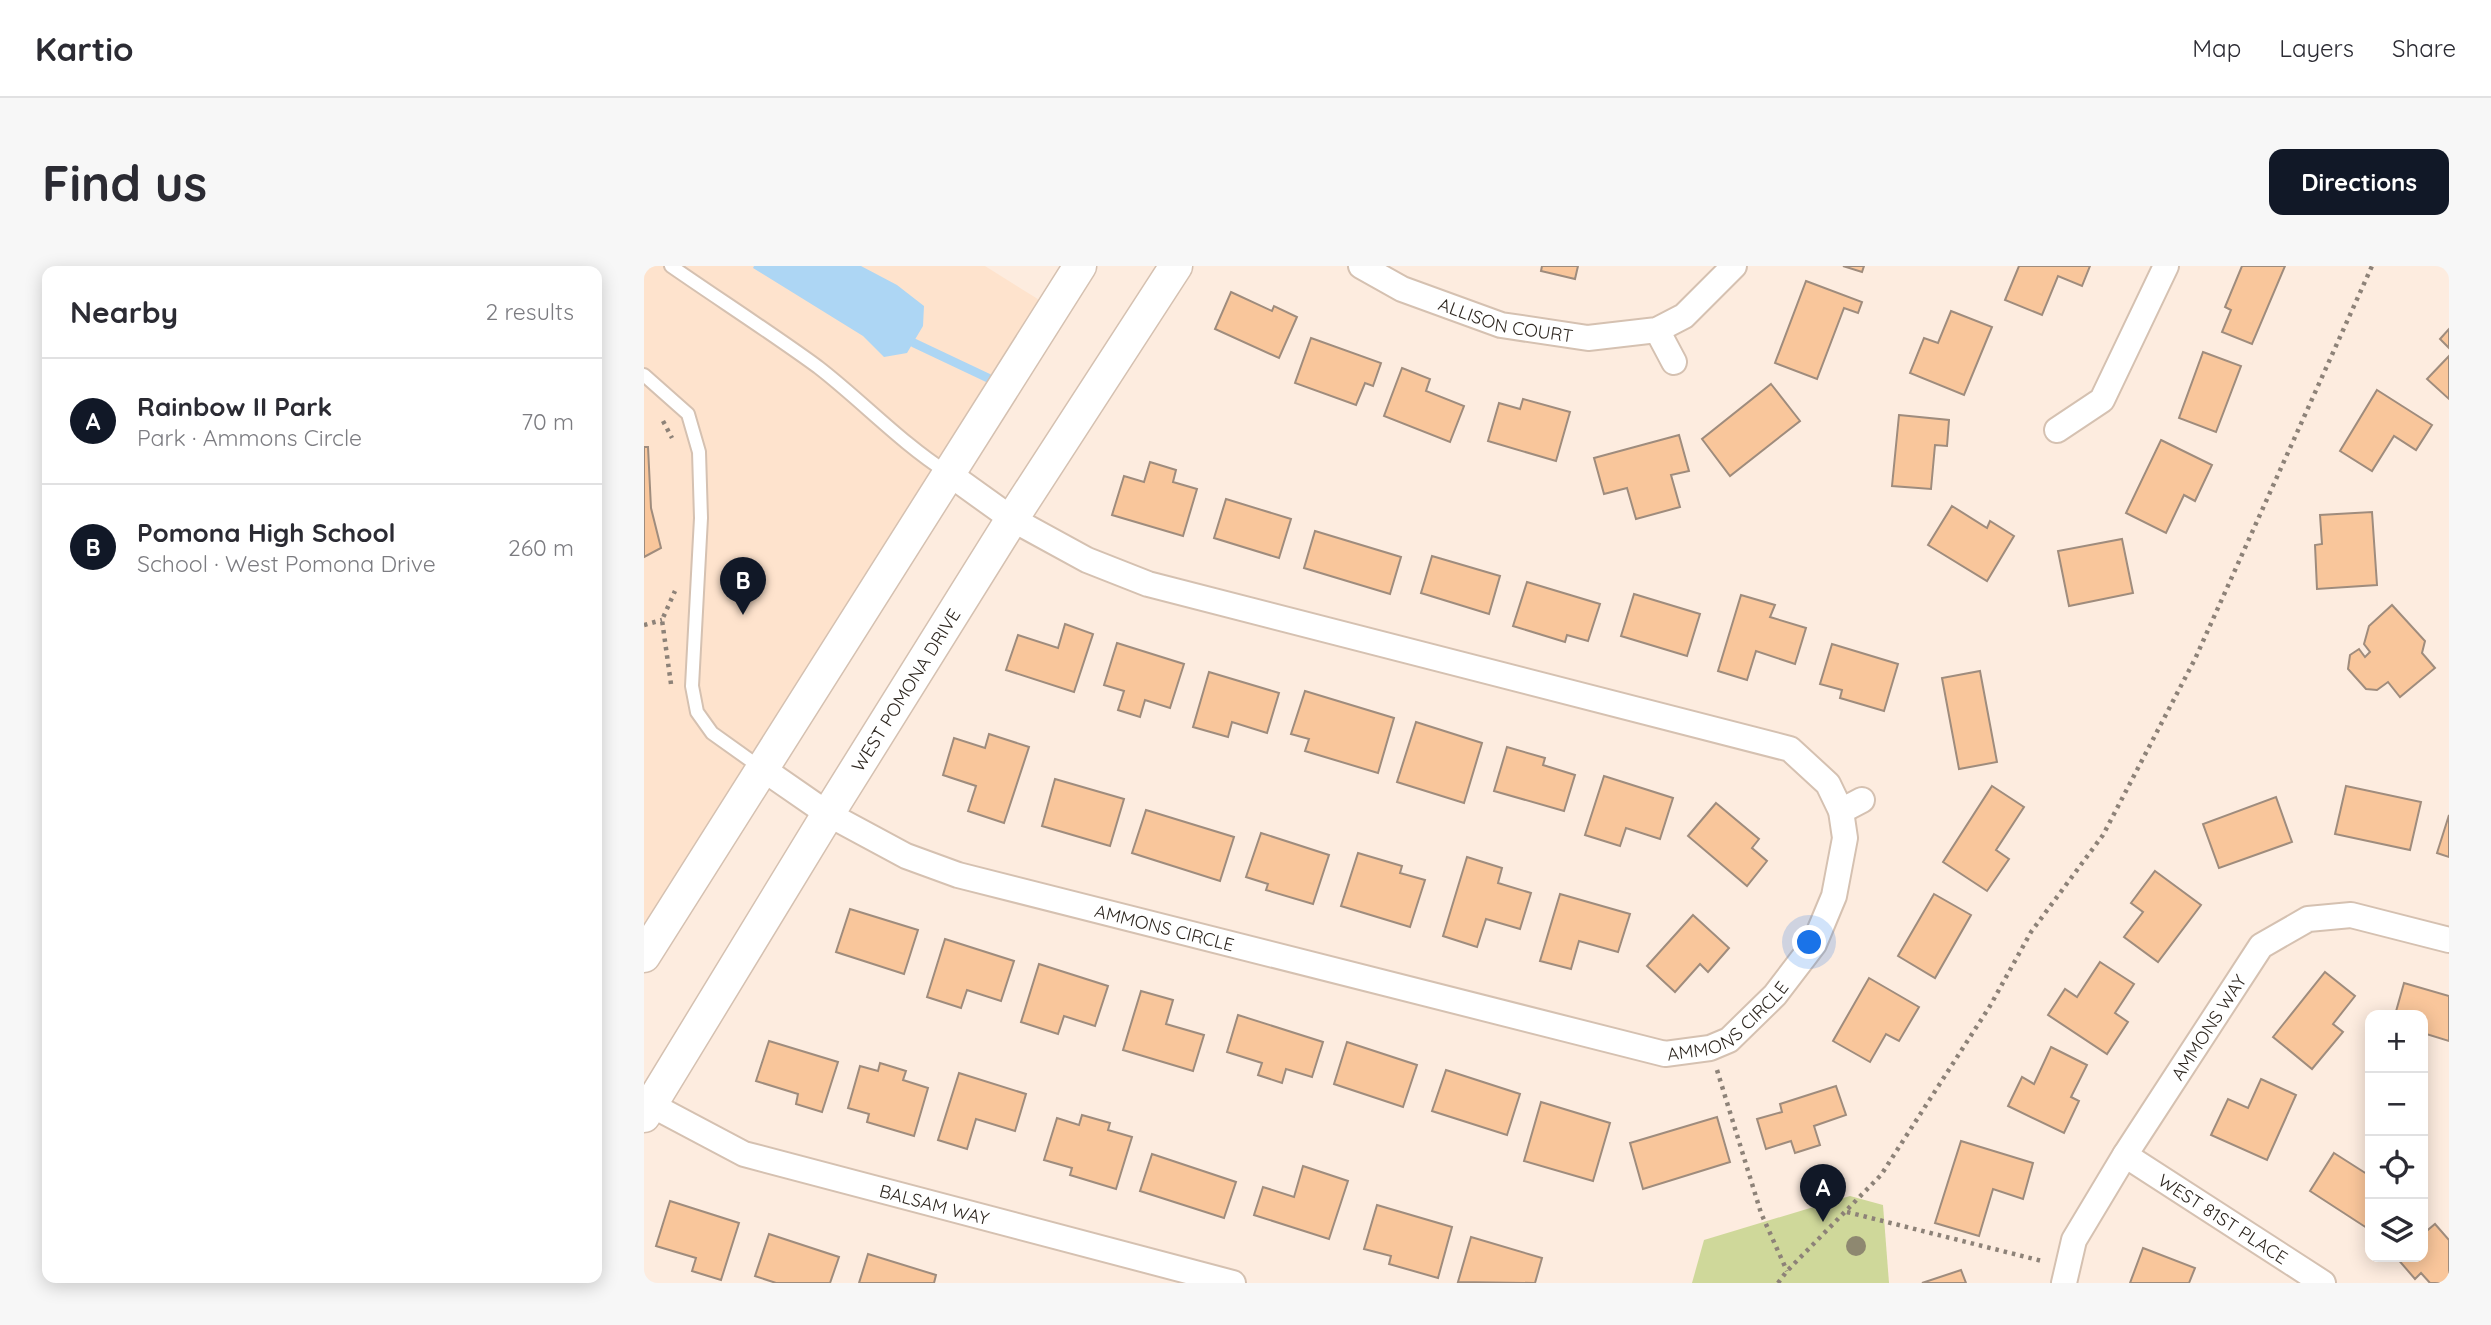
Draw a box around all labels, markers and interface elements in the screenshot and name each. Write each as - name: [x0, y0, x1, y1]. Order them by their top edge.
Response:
- text: Kartio: [35, 28, 134, 69]
- text: Map: [2192, 33, 2241, 63]
- text: Layers: [2279, 33, 2354, 63]
- text: Share: [2392, 33, 2456, 63]
- button: Directions: [2269, 149, 2449, 215]
- text: Find us: [42, 152, 207, 213]
- street label: ALLISON COURT: [1435, 292, 1575, 347]
- text: Nearby: [70, 293, 178, 331]
- text: 2 results: [485, 297, 574, 326]
- text: Rainbow II Park: [137, 390, 332, 423]
- text: A: [86, 407, 100, 436]
- text: 70 m: [521, 407, 574, 436]
- text: Park · Ammons Circle: [137, 423, 362, 452]
- text: Pomona High School: [137, 516, 396, 549]
- text: B: [85, 533, 101, 562]
- text: 260 m: [508, 533, 574, 562]
- text: School · West Pomona Drive: [137, 549, 436, 578]
- pin: B: [720, 557, 766, 615]
- street label: WEST POMONA DRIVE: [846, 604, 965, 776]
- street label: AMMONS CIRCLE: [1092, 899, 1237, 956]
- your location: [1792, 925, 1826, 959]
- street label: AMMONS WAY: [2166, 970, 2251, 1084]
- street label: AMMONS CIRCLE: [1666, 976, 1793, 1065]
- map controls: [2365, 1010, 2428, 1262]
- button: +: [2365, 1010, 2428, 1073]
- button: −: [2365, 1073, 2428, 1136]
- button: locate: [2365, 1136, 2428, 1199]
- pin: A: [1800, 1164, 1846, 1222]
- street label: WEST 81ST PLACE: [2154, 1168, 2292, 1269]
- street label: BALSAM WAY: [877, 1179, 992, 1230]
- button: layers: [2365, 1199, 2428, 1262]

